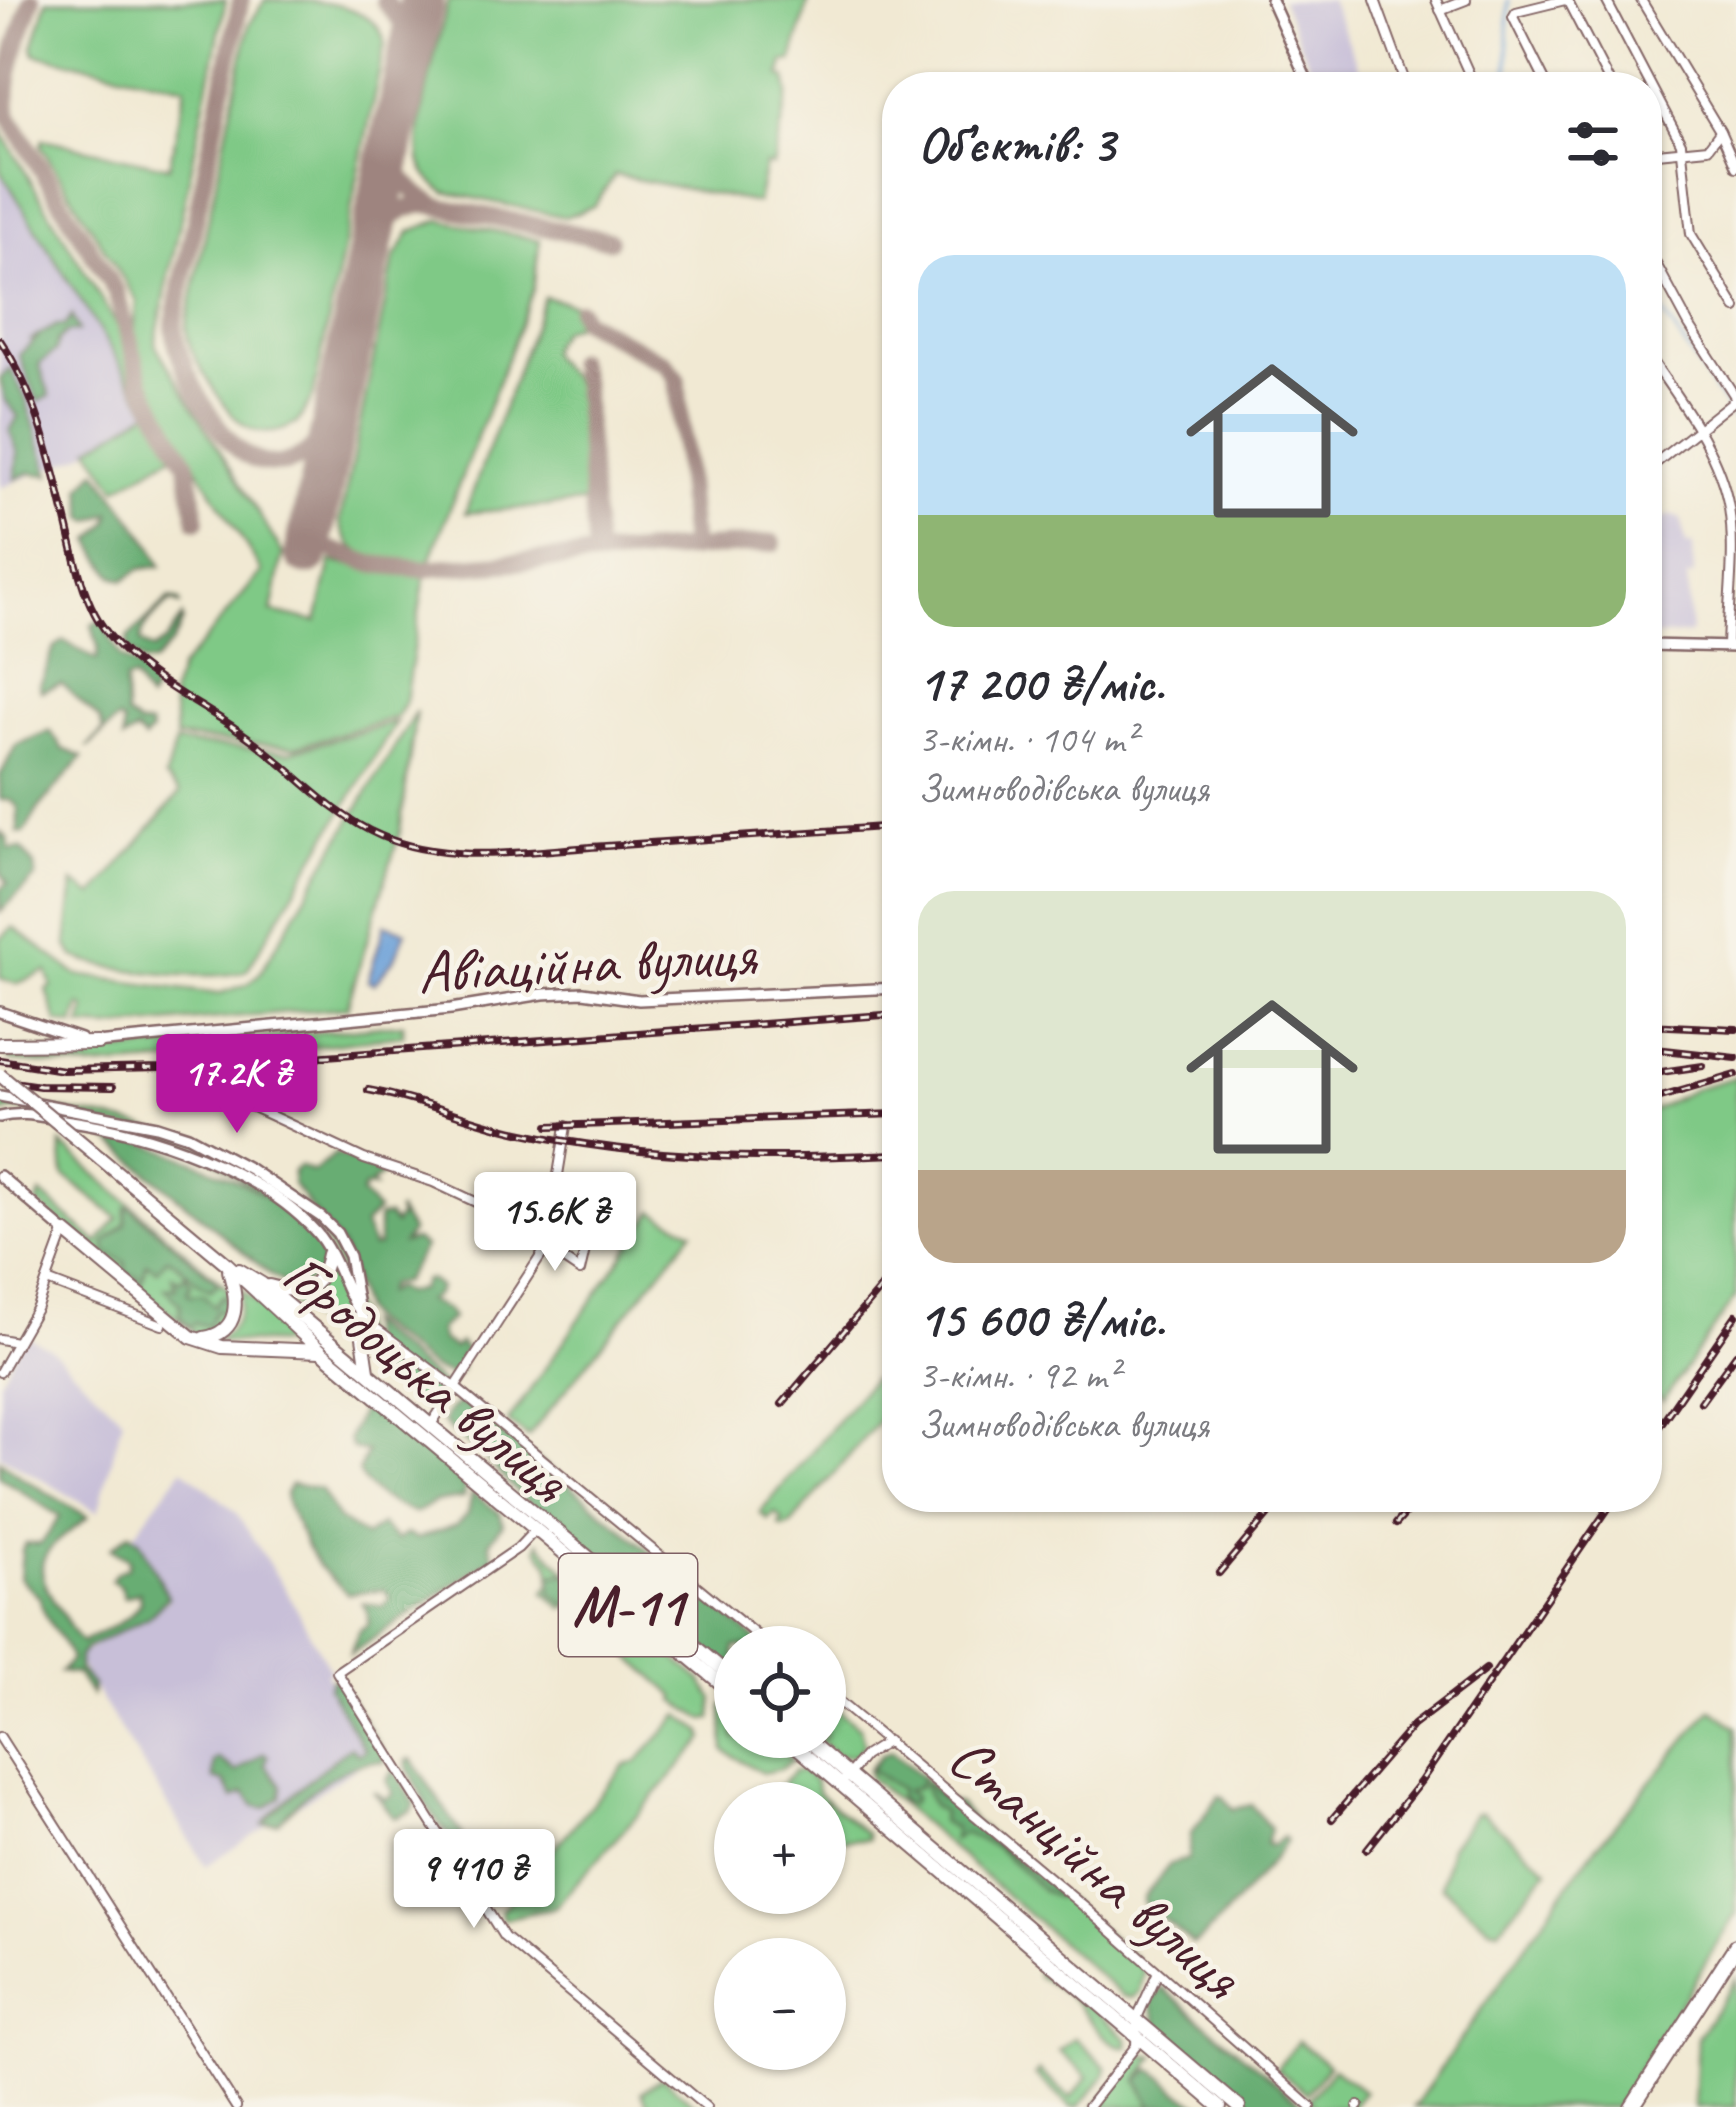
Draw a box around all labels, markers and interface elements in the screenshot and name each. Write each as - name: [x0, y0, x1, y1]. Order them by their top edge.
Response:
- icon: filters: [1560, 111, 1626, 177]
- text: Об’єктів: 3: [918, 112, 1115, 176]
- icon: home: [1164, 333, 1380, 549]
- text: 17 200 ₴/міс.: [918, 651, 1164, 715]
- text: 3-кімн. · 104 m²: [918, 715, 1136, 764]
- text: Зимноводівська вулиця: [918, 764, 1209, 813]
- street label: Авіаційна вулиця: [416, 916, 760, 1010]
- icon: home: [1164, 969, 1380, 1185]
- pin: 17.2K ₴: [126, 1034, 348, 1136]
- text: 17.2K ₴: [183, 1048, 291, 1097]
- pin: 15.6K ₴: [444, 1172, 666, 1274]
- text: 15.6K ₴: [501, 1186, 609, 1235]
- street label: Городоцька вулиця: [268, 1236, 586, 1519]
- text: 15 600 ₴/міс.: [918, 1287, 1164, 1351]
- text: 3-кімн. · 92 m²: [918, 1351, 1119, 1400]
- text: Зимноводівська вулиця: [918, 1400, 1209, 1449]
- road number: М-11: [559, 1554, 697, 1656]
- map controls: [714, 1626, 846, 2070]
- button: locate: [714, 1626, 846, 1758]
- street label: Станційна вулиця: [934, 1719, 1259, 2016]
- button: +: [714, 1782, 846, 1914]
- pin: 9 410 ₴: [363, 1829, 585, 1931]
- text: 9 410 ₴: [421, 1843, 527, 1892]
- button: −: [714, 1938, 846, 2070]

